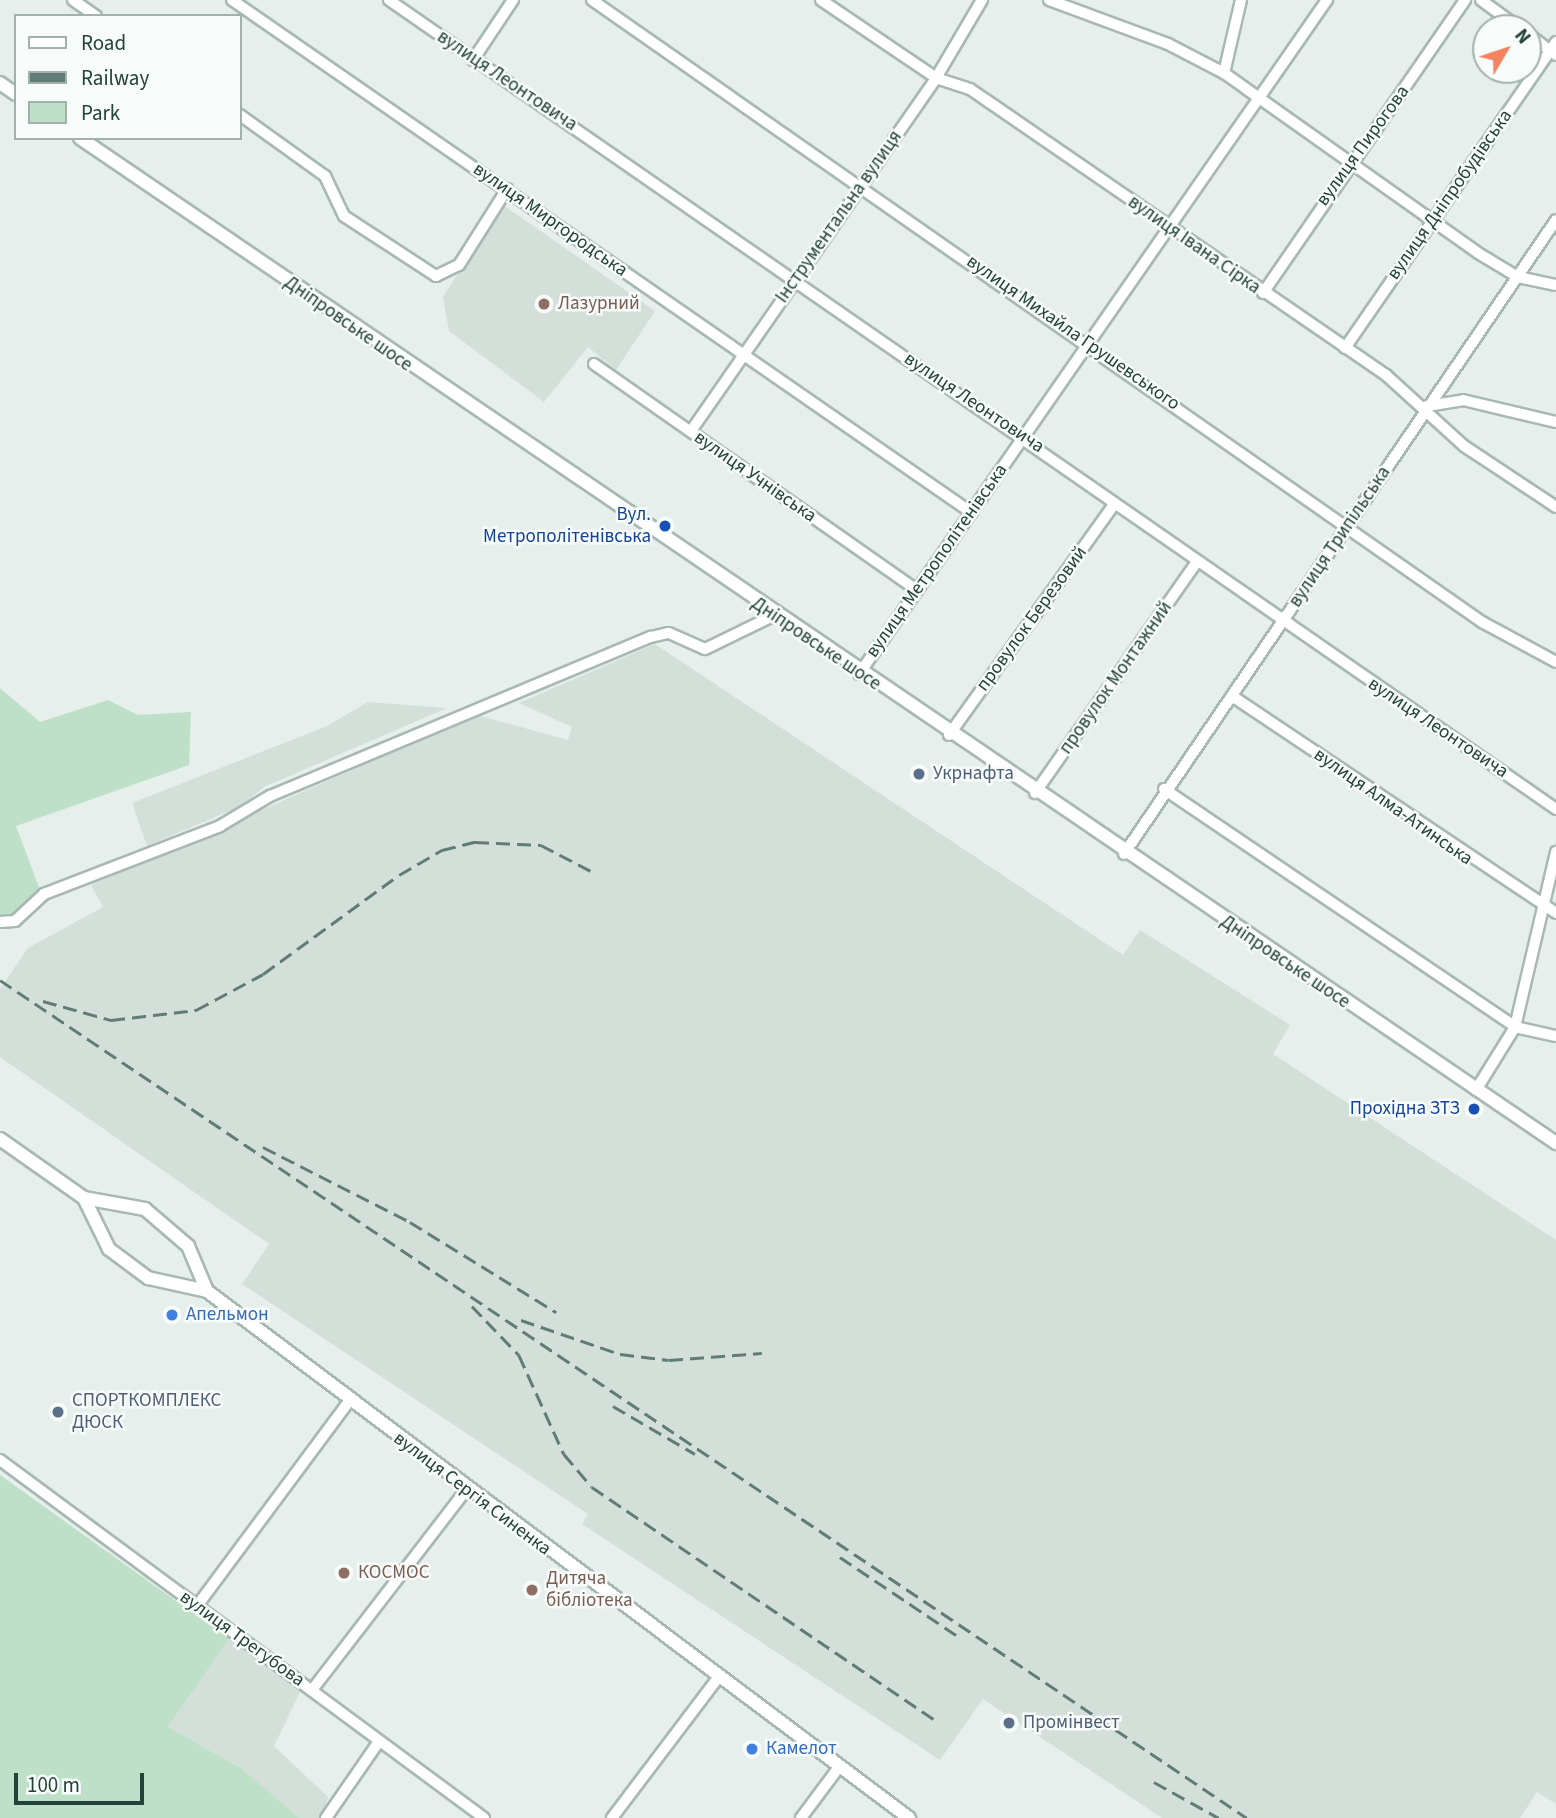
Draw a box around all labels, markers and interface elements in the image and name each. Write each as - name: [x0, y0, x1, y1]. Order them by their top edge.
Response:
- legend: [14, 14, 242, 140]
- north arrow: [1472, 14, 1542, 84]
- text: N: [1508, 23, 1537, 50]
- street label: вулиця Леонтовича: [433, 26, 581, 136]
- text: Road: [81, 28, 126, 58]
- text: Railway: [81, 63, 149, 93]
- street label: вулиця Пирогова: [1312, 81, 1414, 211]
- text: Park: [81, 98, 120, 128]
- street label: вулиця Дніпробудівська: [1383, 106, 1517, 284]
- street label: Інструментальна вулиця: [771, 126, 907, 308]
- street label: вулиця Миргородська: [468, 158, 632, 282]
- street label: вулиця Івана Сірка: [1123, 191, 1265, 299]
- street label: вулиця Михайла Грушевського: [962, 250, 1184, 416]
- street label: Дніпровське шосе: [280, 271, 416, 377]
- place label: Лазурний: [558, 293, 640, 315]
- marker: Лазурний: [536, 296, 552, 312]
- street label: вулиця Леонтовича: [900, 348, 1048, 458]
- street label: вулиця Учнівська: [689, 426, 821, 528]
- street label: вулиця Метрополітенівська: [861, 460, 1013, 662]
- street label: вулиця Трипільська: [1284, 462, 1396, 612]
- place label: Вул. Метрополітенівська: [483, 504, 651, 548]
- marker: Вул. Метрополітенівська: [657, 518, 673, 534]
- street label: провулок Березовий: [972, 542, 1092, 696]
- street label: Дніпровське шосе: [747, 592, 885, 696]
- street label: провулок Монтажний: [1055, 597, 1177, 759]
- street label: вулиця Леонтовича: [1364, 673, 1512, 783]
- street label: вулиця Алма-Атинська: [1309, 744, 1477, 870]
- place label: Укрнафта: [933, 763, 1014, 785]
- marker: Укрнафта: [911, 766, 927, 782]
- street label: Дніпровське шосе: [1216, 910, 1354, 1014]
- place label: Прохідна ЗТЗ: [1350, 1098, 1460, 1120]
- marker: Прохідна ЗТЗ: [1466, 1101, 1482, 1117]
- place label: Апельмон: [186, 1304, 269, 1326]
- marker: Апельмон: [164, 1307, 180, 1323]
- place label: СПОРТКОМПЛЕКС ДЮСК: [72, 1390, 221, 1434]
- marker: СПОРТКОМПЛЕКС ДЮСК: [50, 1404, 66, 1420]
- street label: вулиця Сергія Синенка: [389, 1427, 555, 1561]
- place label: КОСМОС: [358, 1562, 430, 1584]
- marker: КОСМОС: [336, 1565, 352, 1581]
- place label: Дитяча бібліотека: [546, 1568, 633, 1612]
- marker: Дитяча бібліотека: [524, 1582, 540, 1598]
- street label: вулиця Трегубова: [175, 1586, 309, 1692]
- place label: Промінвест: [1023, 1712, 1120, 1734]
- marker: Промінвест: [1001, 1715, 1017, 1731]
- place label: Камелот: [766, 1738, 837, 1760]
- marker: Камелот: [744, 1741, 760, 1757]
- scale bar: [18, 1758, 147, 1802]
- text: 100 m: [27, 1770, 80, 1800]

